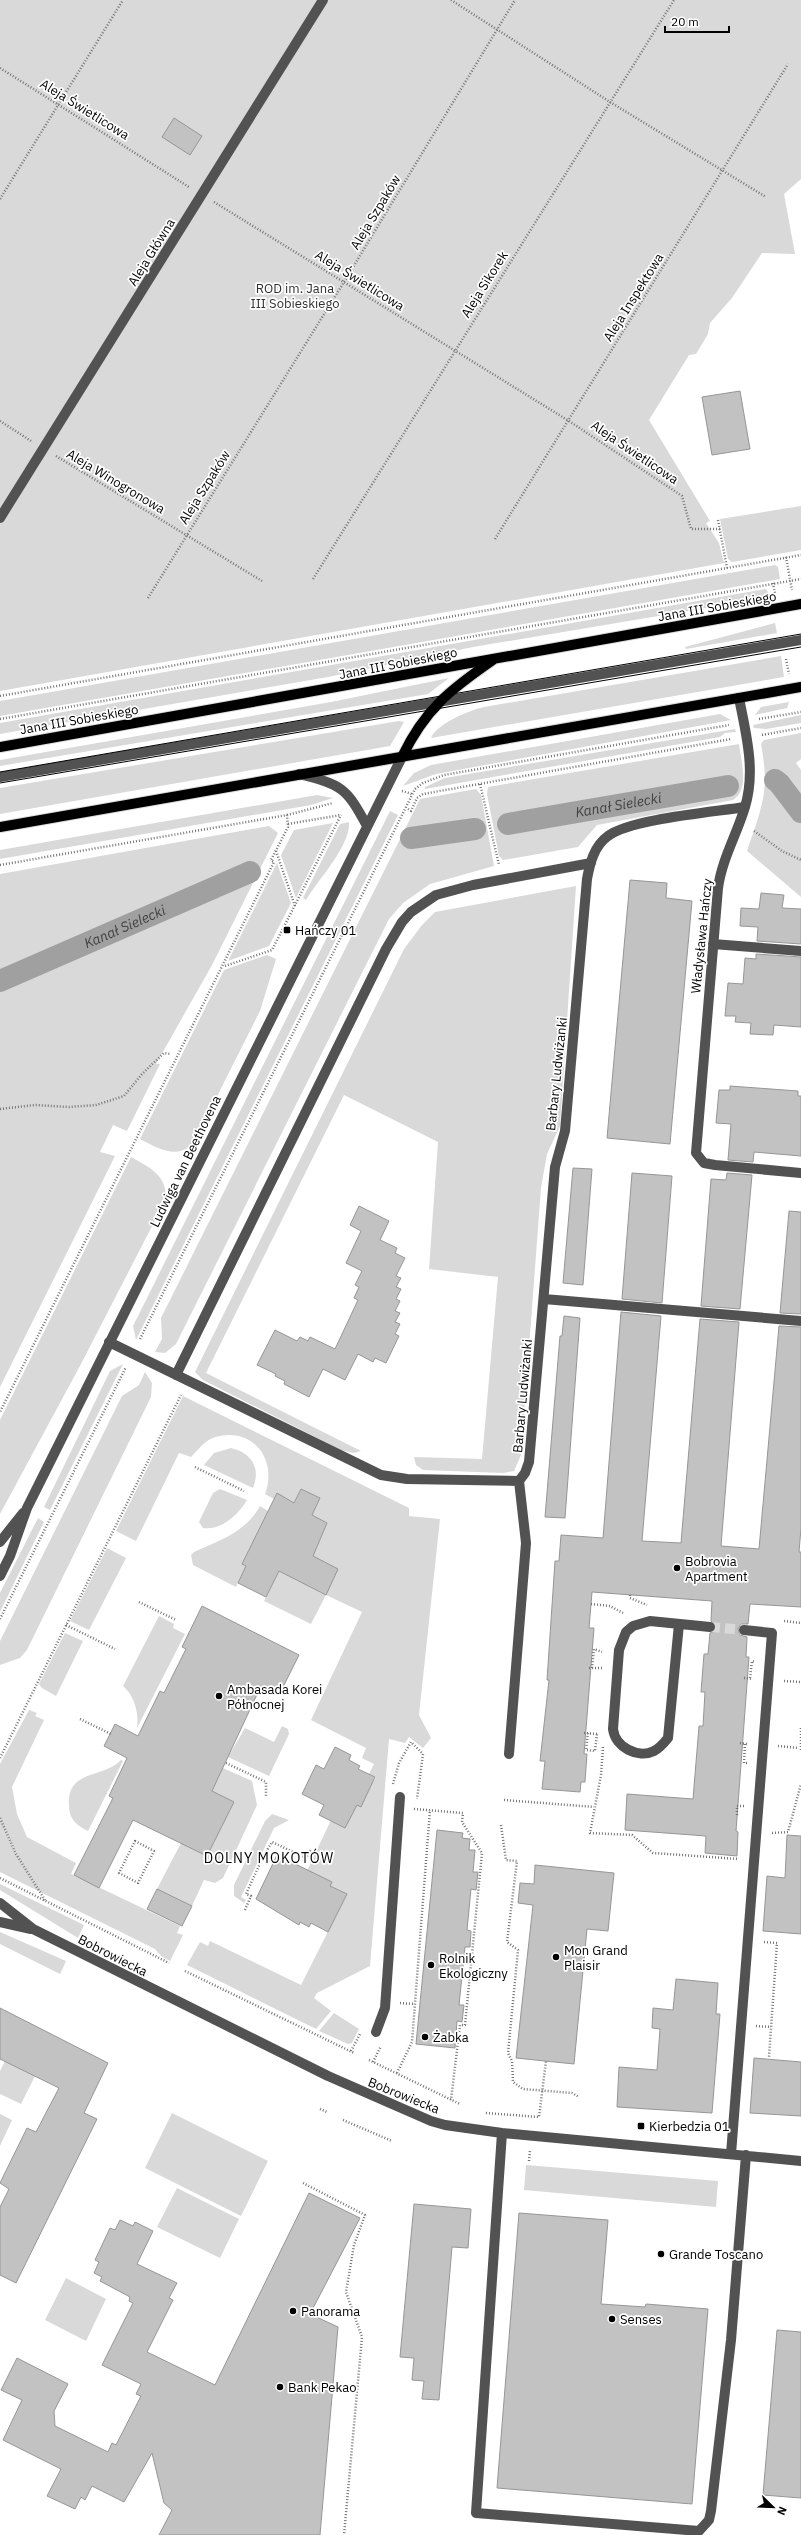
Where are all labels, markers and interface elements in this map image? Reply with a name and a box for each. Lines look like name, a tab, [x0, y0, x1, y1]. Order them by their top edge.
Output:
scale bar	[665, 8, 729, 34]
text: 20 m	[671, 14, 699, 29]
street label: Aleja Świetlicowa	[37, 75, 133, 144]
street label: Aleja Szpaków	[346, 172, 404, 253]
street label: Aleja Główna	[124, 215, 179, 289]
street label: Aleja Świetlicowa	[312, 246, 408, 315]
street label: Aleja Sikorek	[457, 248, 512, 321]
street label: Aleja Inspektowa	[599, 250, 667, 345]
park label: ROD im. Jana III Sobieskiego	[250, 280, 340, 312]
street label: Aleja Świetlicowa	[588, 417, 682, 488]
street label: Aleja Winogronowa	[63, 445, 168, 518]
street label: Aleja Szpaków	[175, 447, 234, 527]
street label: Jana III Sobieskiego	[657, 588, 778, 625]
street label: Jana III Sobieskiego	[338, 644, 459, 683]
street label: Jana III Sobieskiego	[19, 701, 140, 738]
water label: Kanał Sielecki	[574, 789, 663, 821]
street label: Władysława Hańczy	[687, 877, 716, 994]
water label: Kanał Sielecki	[81, 901, 168, 952]
place label: Hańczy 01	[295, 922, 356, 939]
marker: Hańczy 01	[282, 925, 292, 935]
street label: Barbary Ludwiżanki	[542, 1016, 571, 1132]
street label: Ludwiga van Beethovena	[146, 1092, 225, 1230]
street label: Barbary Ludwiżanki	[509, 1338, 536, 1454]
place label: Bobrovia Apartment	[685, 1553, 748, 1585]
marker: Bobrovia Apartment	[672, 1563, 682, 1573]
place label: Ambasada Korei Północnej	[227, 1681, 322, 1713]
marker: Ambasada Korei Północnej	[214, 1691, 224, 1701]
district label: DOLNY MOKOTÓW	[204, 1848, 334, 1867]
street label: Bobrowiecka	[75, 1931, 150, 1980]
place label: Mon Grand Plaisir	[564, 1942, 628, 1974]
place label: Rolnik Ekologiczny	[439, 1950, 508, 1982]
marker: Mon Grand Plaisir	[551, 1952, 561, 1962]
marker: Rolnik Ekologiczny	[426, 1960, 436, 1970]
place label: Żabka	[433, 2029, 469, 2046]
marker: Żabka	[420, 2032, 430, 2042]
street label: Bobrowiecka	[365, 2073, 442, 2118]
place label: Kierbedzia 01	[649, 2118, 730, 2135]
marker: Kierbedzia 01	[636, 2121, 646, 2131]
place label: Grande Toscano	[669, 2246, 763, 2263]
marker: Grande Toscano	[656, 2249, 666, 2259]
place label: Panorama	[301, 2303, 360, 2320]
marker: Panorama	[288, 2306, 298, 2316]
place label: Senses	[620, 2311, 662, 2328]
marker: Senses	[607, 2314, 617, 2324]
place label: Bank Pekao	[288, 2379, 357, 2396]
marker: Bank Pekao	[275, 2382, 285, 2392]
north arrow	[753, 2487, 793, 2527]
text: N	[774, 2505, 790, 2517]

